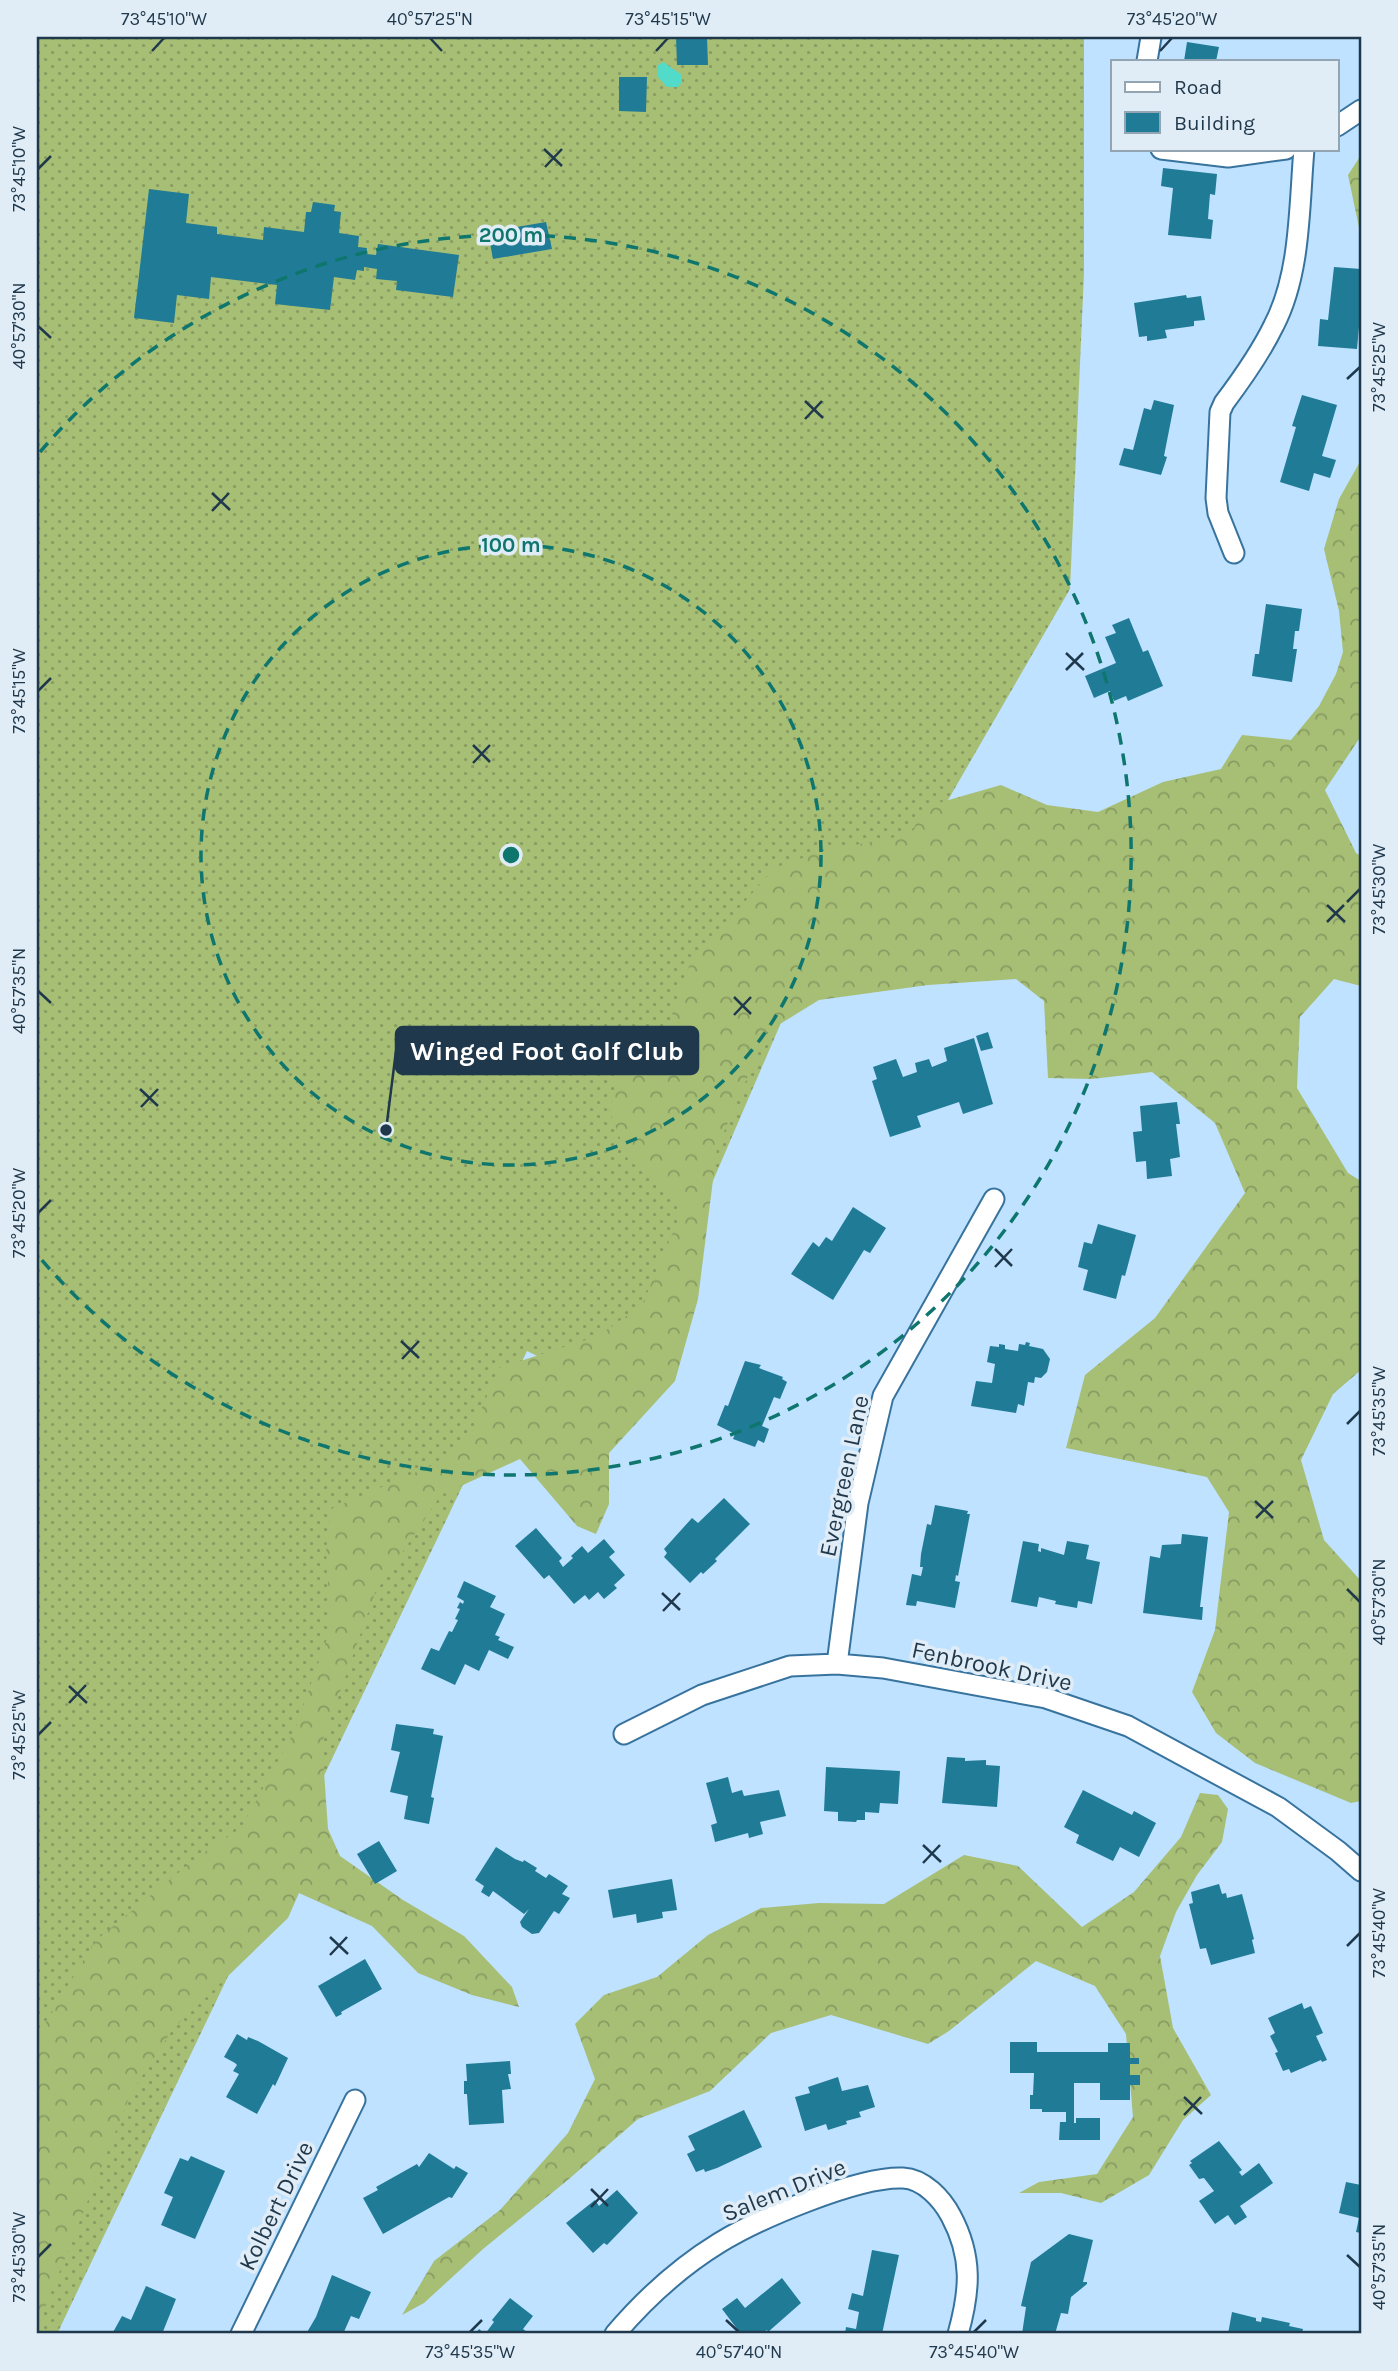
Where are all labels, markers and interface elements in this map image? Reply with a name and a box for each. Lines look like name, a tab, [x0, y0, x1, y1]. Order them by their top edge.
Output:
text: 73°45'10"W	[121, 8, 207, 30]
text: 40°57'25"N	[387, 8, 473, 30]
text: 73°45'15"W	[625, 8, 711, 30]
text: 73°45'20"W	[1127, 8, 1217, 30]
legend	[1111, 60, 1338, 150]
text: Road	[1174, 75, 1222, 99]
text: Building	[1174, 111, 1255, 135]
text: 73°45'10"W	[8, 126, 30, 212]
text: 200 m	[479, 223, 543, 247]
text: 40°57'30"N	[8, 282, 30, 370]
text: 73°45'25"W	[1368, 322, 1390, 412]
text: 100 m	[481, 533, 541, 557]
text: 73°45'15"W	[8, 648, 30, 734]
centre of rings	[499, 843, 523, 867]
text: 73°45'30"W	[1368, 844, 1390, 934]
text: 40°57'35"N	[8, 948, 30, 1034]
callout: Winged Foot Golf Club	[396, 1027, 698, 1074]
text: Winged Foot Golf Club	[410, 1036, 684, 1067]
text: 73°45'20"W	[8, 1168, 30, 1258]
text: 73°45'35"W	[1368, 1366, 1390, 1456]
street label: Evergreen Lane	[813, 1393, 875, 1559]
text: 40°57'30"N	[1368, 1558, 1390, 1646]
street label: Fenbrook Drive	[909, 1635, 1075, 1697]
text: 73°45'25"W	[8, 1690, 30, 1780]
text: 73°45'40"W	[1368, 1888, 1390, 1978]
street label: Kolbert Drive	[233, 2137, 319, 2275]
street label: Salem Drive	[718, 2152, 850, 2228]
text: 73°45'30"W	[8, 2212, 30, 2302]
text: 40°57'35"N	[1368, 2224, 1390, 2310]
text: 73°45'35"W	[425, 2341, 515, 2363]
text: 40°57'40"N	[696, 2341, 782, 2363]
text: 73°45'40"W	[929, 2341, 1019, 2363]

